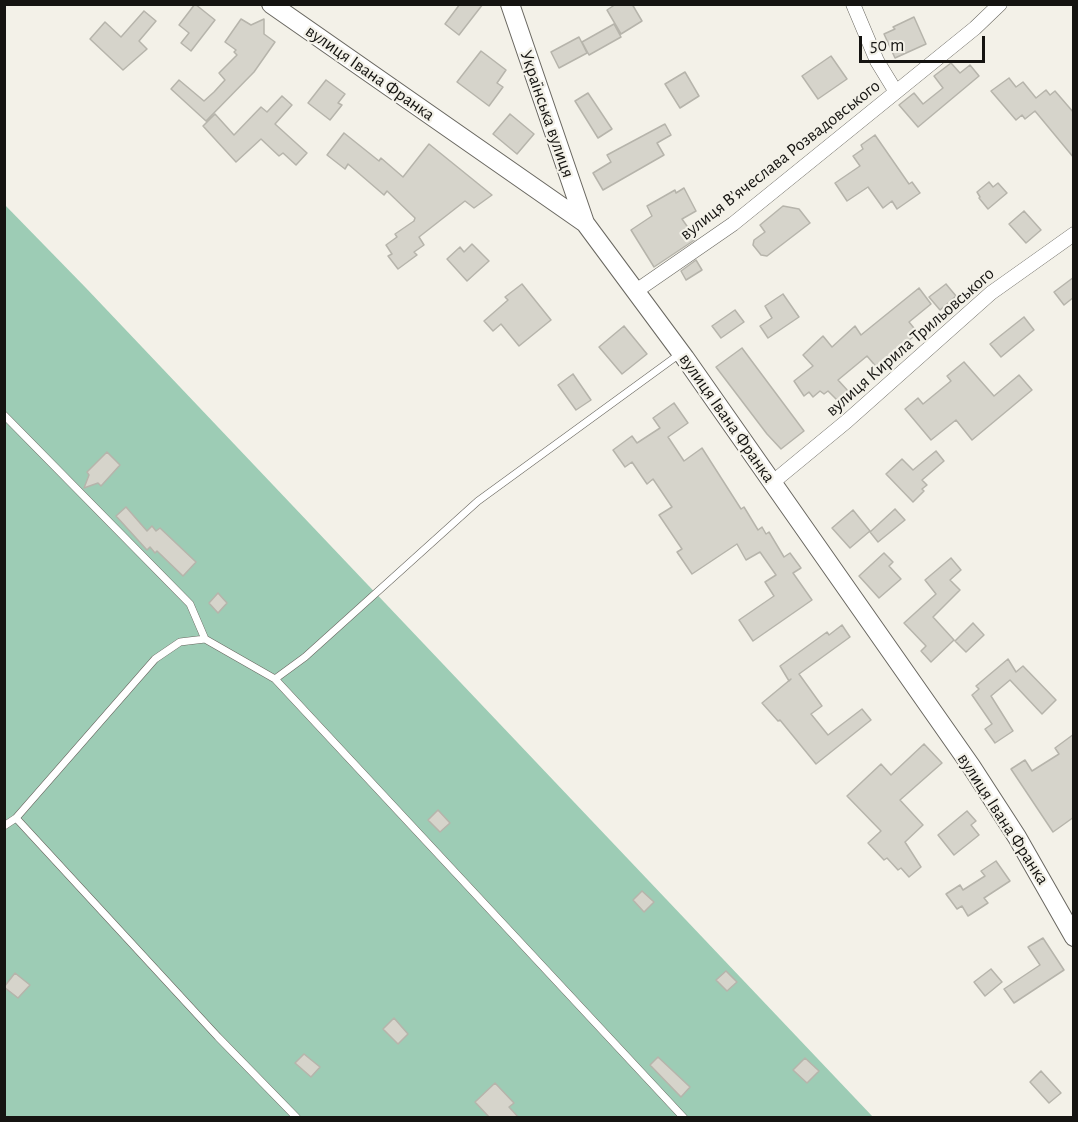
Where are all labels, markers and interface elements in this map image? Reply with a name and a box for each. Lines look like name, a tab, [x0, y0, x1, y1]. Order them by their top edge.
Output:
street label: вулиця Івана Франка	[301, 20, 439, 126]
scale bar	[862, 24, 988, 62]
text: 50 m	[870, 37, 904, 55]
street label: Українська вулиця	[515, 47, 579, 181]
street label: вулиця Вʼячеслава Розвадовського	[676, 75, 884, 245]
street label: вулиця Кирила Трильовського	[821, 263, 999, 421]
street label: вулиця Івана Франка	[674, 349, 780, 487]
street label: вулиця Івана Франка	[952, 749, 1054, 889]

